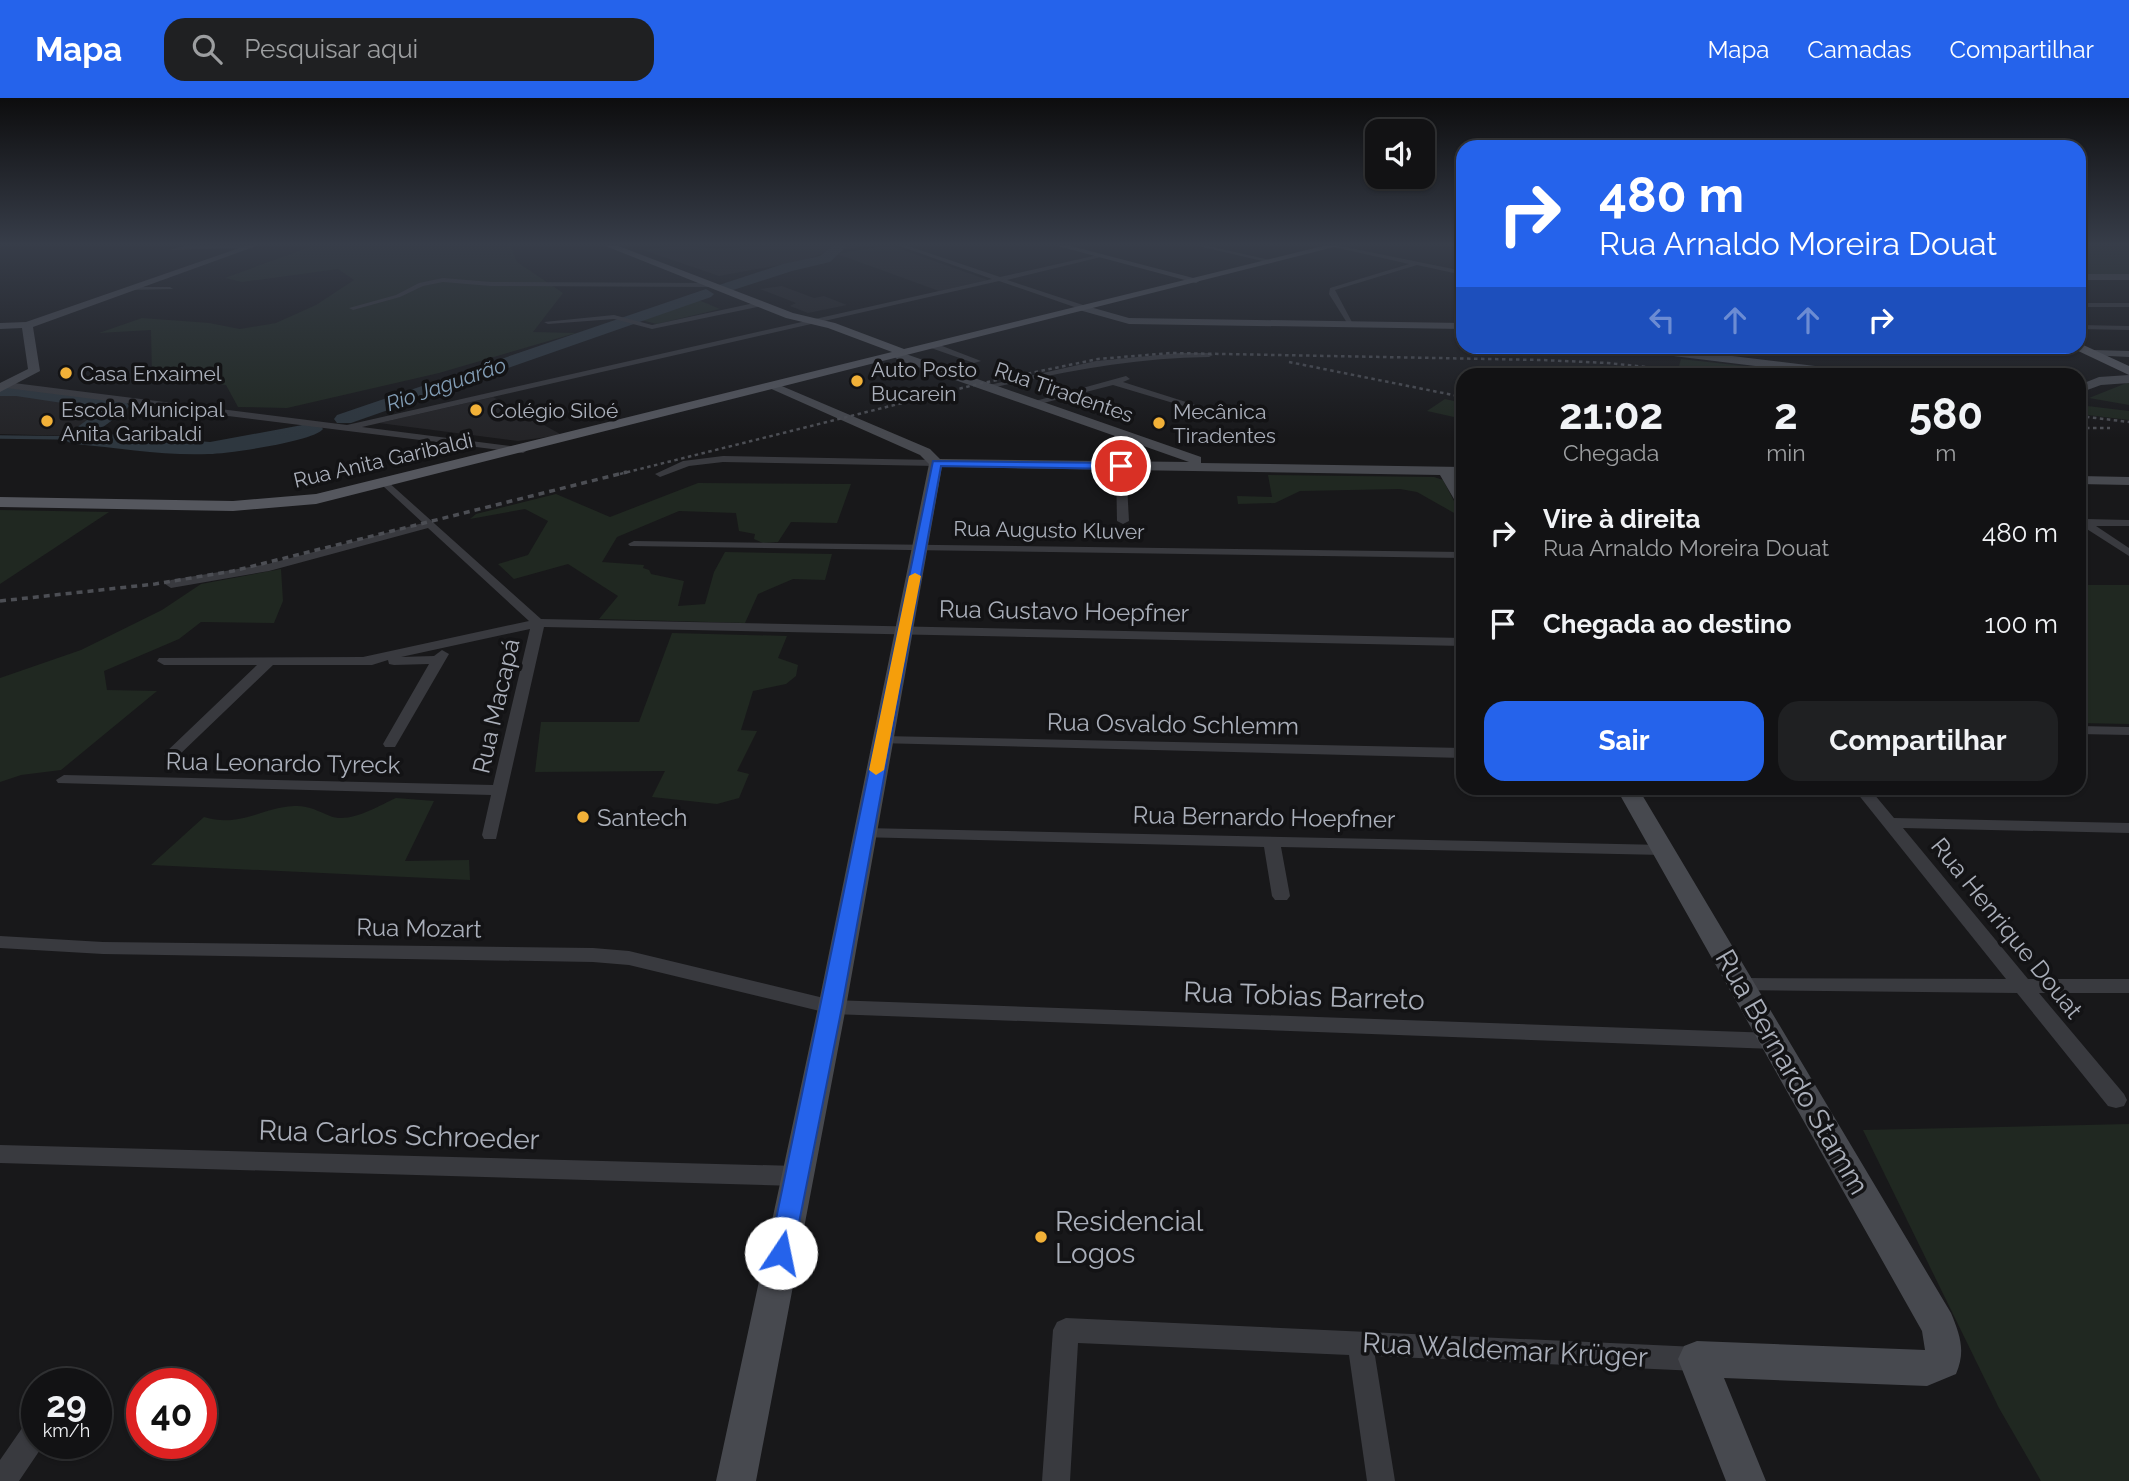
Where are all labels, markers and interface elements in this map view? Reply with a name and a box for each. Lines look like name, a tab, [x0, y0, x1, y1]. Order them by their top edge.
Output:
search box	[164, 18, 654, 81]
text: Mapa	[35, 30, 122, 69]
icon: search	[188, 30, 226, 68]
text: Pesquisar aqui	[244, 34, 418, 64]
text: Mapa	[1707, 35, 1769, 64]
text: Camadas	[1807, 35, 1912, 64]
text: Compartilhar	[1950, 35, 2094, 64]
map controls	[1365, 119, 1435, 189]
button: sound	[1365, 119, 1435, 189]
text: 480 m	[1599, 166, 1744, 223]
icon: right	[1484, 168, 1575, 259]
text: Rua Arnaldo Moreira Douat	[1599, 225, 1997, 262]
icon: left	[1643, 301, 1681, 339]
icon: ahead	[1716, 301, 1754, 339]
icon: ahead	[1789, 301, 1827, 339]
icon: right	[1862, 301, 1900, 339]
water label: Rio Jaguarão	[383, 352, 509, 416]
place label: Auto Posto Bucarein	[871, 357, 977, 406]
street label: Rua Tiradentes	[991, 357, 1137, 427]
place label: Casa Enxaimel	[80, 361, 222, 386]
marker: Casa Enxaimel	[58, 365, 74, 381]
marker: Auto Posto Bucarein	[849, 373, 865, 389]
text: 21:02	[1559, 390, 1663, 439]
text: 2	[1774, 390, 1798, 439]
text: 580	[1909, 390, 1983, 439]
place label: Escola Municipal Anita Garibaldi	[61, 397, 225, 446]
place label: Colégio Siloé	[490, 398, 618, 423]
place label: Mecânica Tiradentes	[1173, 399, 1276, 448]
marker: Colégio Siloé	[468, 402, 484, 418]
marker: Escola Municipal Anita Garibaldi	[39, 413, 55, 429]
marker: Mecânica Tiradentes	[1151, 415, 1167, 431]
street label: Rua Anita Garibaldi	[291, 427, 475, 493]
pin	[1091, 436, 1151, 496]
text: Chegada	[1563, 439, 1659, 466]
text: min	[1766, 439, 1806, 466]
text: m	[1935, 439, 1956, 466]
icon: arrive	[1102, 447, 1140, 485]
text: Vire à direita	[1543, 504, 1700, 534]
icon: right	[1484, 514, 1522, 552]
street label: Rua Augusto Kluver	[953, 516, 1145, 544]
text: 480 m	[1982, 518, 2058, 548]
text: Rua Arnaldo Moreira Douat	[1543, 534, 1829, 561]
street label: Rua Gustavo Hoepfner	[939, 594, 1190, 628]
icon: arrive	[1484, 605, 1522, 643]
text: Chegada ao destino	[1543, 609, 1792, 639]
text: 100 m	[1985, 609, 2058, 639]
street label: Rua Macapá	[466, 636, 526, 776]
button: Sair	[1484, 701, 1764, 781]
button: Compartilhar	[1778, 701, 2058, 781]
street label: Rua Osvaldo Schlemm	[1047, 707, 1299, 741]
street label: Rua Leonardo Tyreck	[165, 746, 401, 780]
street label: Rua Bernardo Hoepfner	[1132, 800, 1396, 834]
place label: Santech	[597, 803, 688, 832]
marker: Santech	[575, 809, 591, 825]
street label: Rua Henrique Douat	[1925, 832, 2089, 1024]
street label: Rua Mozart	[356, 912, 482, 944]
street label: Rua Bernardo Stamm	[1708, 944, 1876, 1200]
street label: Rua Tobias Barreto	[1183, 975, 1425, 1017]
street label: Rua Carlos Schroeder	[258, 1114, 540, 1156]
place label: Residencial Logos	[1055, 1205, 1204, 1270]
position arrow	[744, 1216, 818, 1290]
marker: Residencial Logos	[1033, 1229, 1049, 1245]
street label: Rua Waldemar Krüger	[1361, 1326, 1649, 1374]
speed limit sign: 40	[126, 1368, 217, 1459]
text: 29	[46, 1384, 87, 1425]
text: km/h	[43, 1420, 90, 1441]

